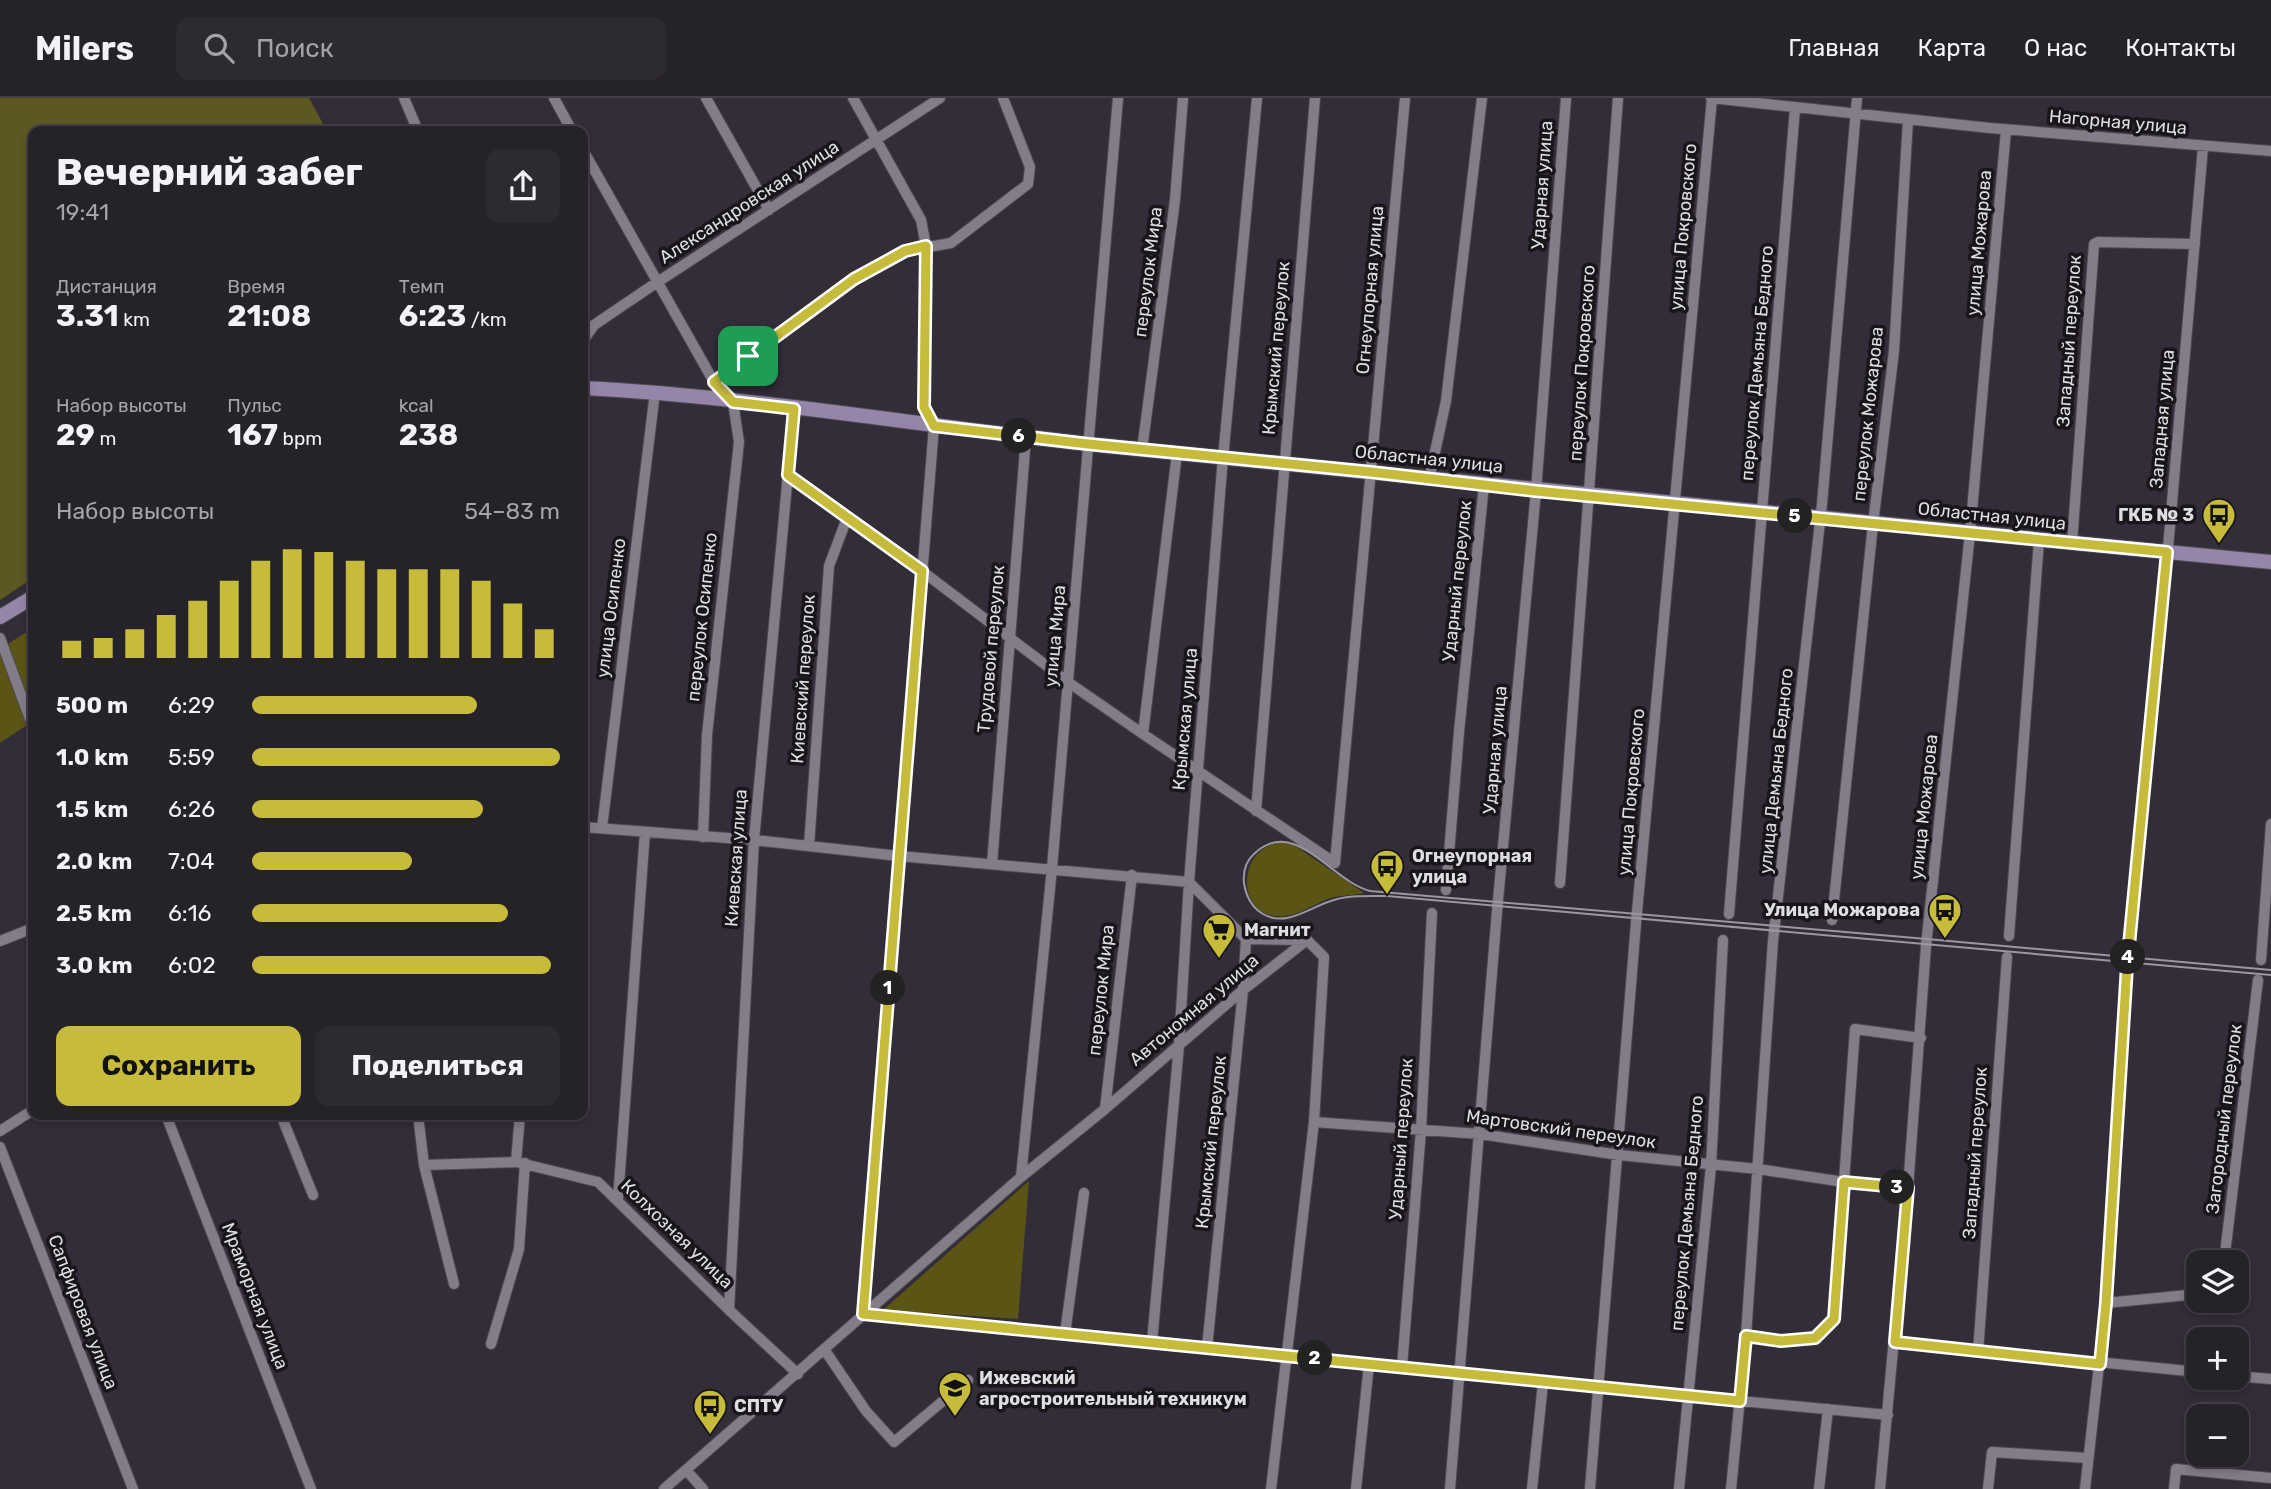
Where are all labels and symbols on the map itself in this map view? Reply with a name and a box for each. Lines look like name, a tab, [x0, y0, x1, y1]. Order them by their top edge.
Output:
street label: Нагорная улица	[2048, 105, 2188, 139]
street label: Ударная улица	[1527, 120, 1557, 250]
street label: Александровская улица	[655, 136, 843, 268]
street label: улица Покровского	[1665, 143, 1701, 311]
street label: улица Можарова	[1962, 169, 1996, 317]
street label: Огнеупорная улица	[1352, 205, 1388, 375]
street label: переулок Мира	[1129, 206, 1167, 338]
street label: переулок Демьяна Бедного	[1736, 244, 1778, 482]
street label: Западный переулок	[2052, 254, 2086, 428]
street label: Крымский переулок	[1257, 260, 1295, 436]
street label: переулок Покровского	[1564, 264, 1600, 462]
pin	[718, 326, 778, 386]
street label: переулок Можарова	[1848, 326, 1888, 502]
street label: Западная улица	[2145, 349, 2179, 489]
pin: 6	[1002, 418, 1036, 454]
street label: Областная улица	[1354, 440, 1504, 478]
bus stop icon: ГКБ № 3	[2200, 496, 2238, 545]
street label: Областная улица	[1917, 497, 2067, 535]
pin: 5	[1778, 498, 1812, 534]
street label: Ударный переулок	[1438, 499, 1476, 663]
place label: ГКБ № 3	[2118, 504, 2194, 526]
street label: переулок Осипенко	[682, 531, 722, 703]
street label: улица Осипенко	[592, 537, 630, 679]
street label: Трудовой переулок	[973, 564, 1009, 734]
street label: улица Мира	[1040, 584, 1070, 688]
street label: Киевский переулок	[786, 593, 820, 764]
street label: Крымская улица	[1168, 647, 1202, 791]
street label: улица Демьяна Бедного	[1754, 667, 1798, 875]
street label: Ударная улица	[1478, 685, 1512, 815]
street label: улица Покровского	[1613, 708, 1649, 876]
street label: улица Можарова	[1905, 733, 1943, 881]
street label: Киевская улица	[720, 788, 752, 928]
place label: Огнеупорная улица	[1412, 845, 1532, 888]
bus stop icon: Огнеупорная улица	[1368, 847, 1406, 896]
bus stop icon: Улица Можарова	[1926, 891, 1964, 940]
place label: Улица Можарова	[1764, 899, 1920, 921]
supermarket icon: Магнит	[1200, 911, 1238, 960]
place label: Магнит	[1244, 919, 1311, 941]
street label: переулок Мира	[1083, 924, 1119, 1056]
pin: 4	[2110, 940, 2146, 974]
street label: Автономная улица	[1125, 949, 1263, 1071]
pin: 1	[870, 970, 906, 1006]
street label: Загородный переулок	[2201, 1023, 2247, 1215]
street label: Крымский переулок	[1191, 1054, 1231, 1230]
street label: Ударный переулок	[1384, 1057, 1418, 1221]
street label: Западный переулок	[1958, 1066, 1992, 1240]
street label: переулок Демьяна Бедного	[1666, 1094, 1708, 1332]
street label: Мартовский переулок	[1465, 1105, 1658, 1153]
pin: 3	[1880, 1170, 1914, 1204]
street label: Колхозная улица	[616, 1175, 738, 1293]
street label: Мраморная улица	[217, 1220, 293, 1372]
street label: Сапфировая улица	[43, 1232, 123, 1392]
pin: 2	[1298, 1340, 1332, 1376]
place label: Ижевский агростроительный техникум	[979, 1367, 1247, 1410]
school or university icon: Ижевский агростроительный техникум	[936, 1369, 974, 1418]
bus stop icon: СПТУ	[691, 1387, 729, 1436]
place label: СПТУ	[734, 1395, 783, 1417]

